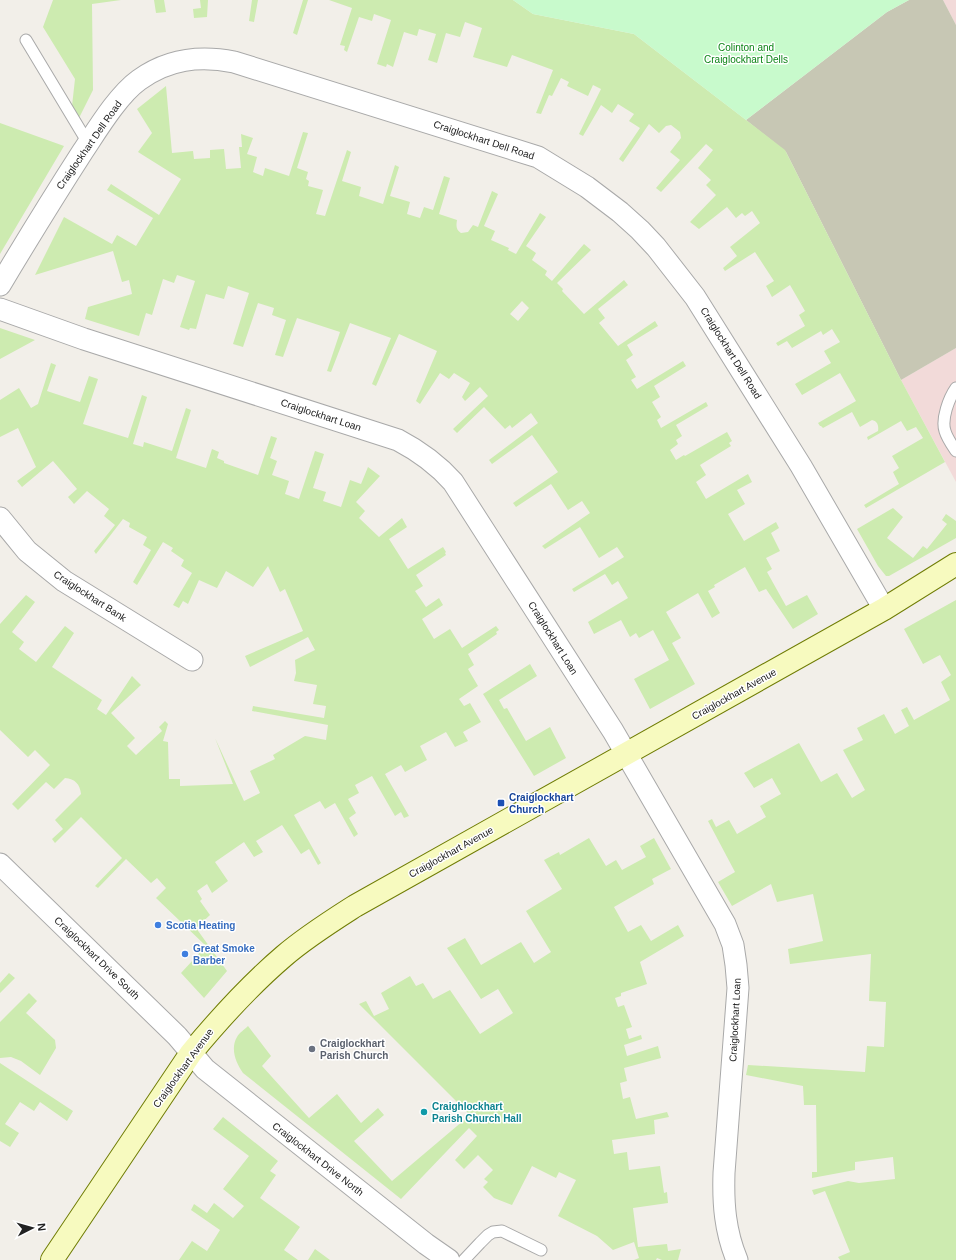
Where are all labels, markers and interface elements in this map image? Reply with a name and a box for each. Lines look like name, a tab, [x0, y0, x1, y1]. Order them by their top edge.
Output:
park label: Colinton and Craiglockhart Dells	[704, 42, 788, 65]
street label: Craiglockhart Dell Road	[54, 99, 124, 191]
street label: Craiglockhart Dell Road	[432, 118, 536, 162]
street label: Craiglockhart Dell Road	[698, 305, 764, 401]
street label: Craiglockhart Loan	[279, 397, 363, 433]
street label: Craiglockhart Bank	[52, 568, 129, 624]
street label: Craiglockhart Loan	[526, 599, 580, 677]
street label: Craiglockhart Avenue	[690, 666, 779, 722]
place label: Craiglockhart Church	[509, 792, 574, 815]
marker: Craiglockhart Church	[496, 798, 506, 808]
street label: Craiglockhart Avenue	[407, 824, 496, 880]
street label: Craiglockhart Drive South	[52, 914, 142, 1002]
marker: Scotia Heating	[153, 920, 163, 930]
place label: Scotia Heating	[166, 920, 235, 931]
place label: Great Smoke Barber	[193, 943, 255, 966]
marker: Great Smoke Barber	[180, 949, 190, 959]
street label: Craiglockhart Loan	[727, 978, 743, 1062]
street label: Craiglockhart Avenue	[151, 1026, 216, 1110]
place label: Craiglockhart Parish Church	[320, 1038, 388, 1061]
marker: Craiglockhart Parish Church	[307, 1044, 317, 1054]
place label: Craighlockhart Parish Church Hall	[432, 1101, 522, 1124]
marker: Craighlockhart Parish Church Hall	[419, 1107, 429, 1117]
street label: Craiglockhart Drive North	[270, 1120, 366, 1198]
north arrow	[12, 1208, 52, 1248]
text: N	[36, 1222, 48, 1232]

